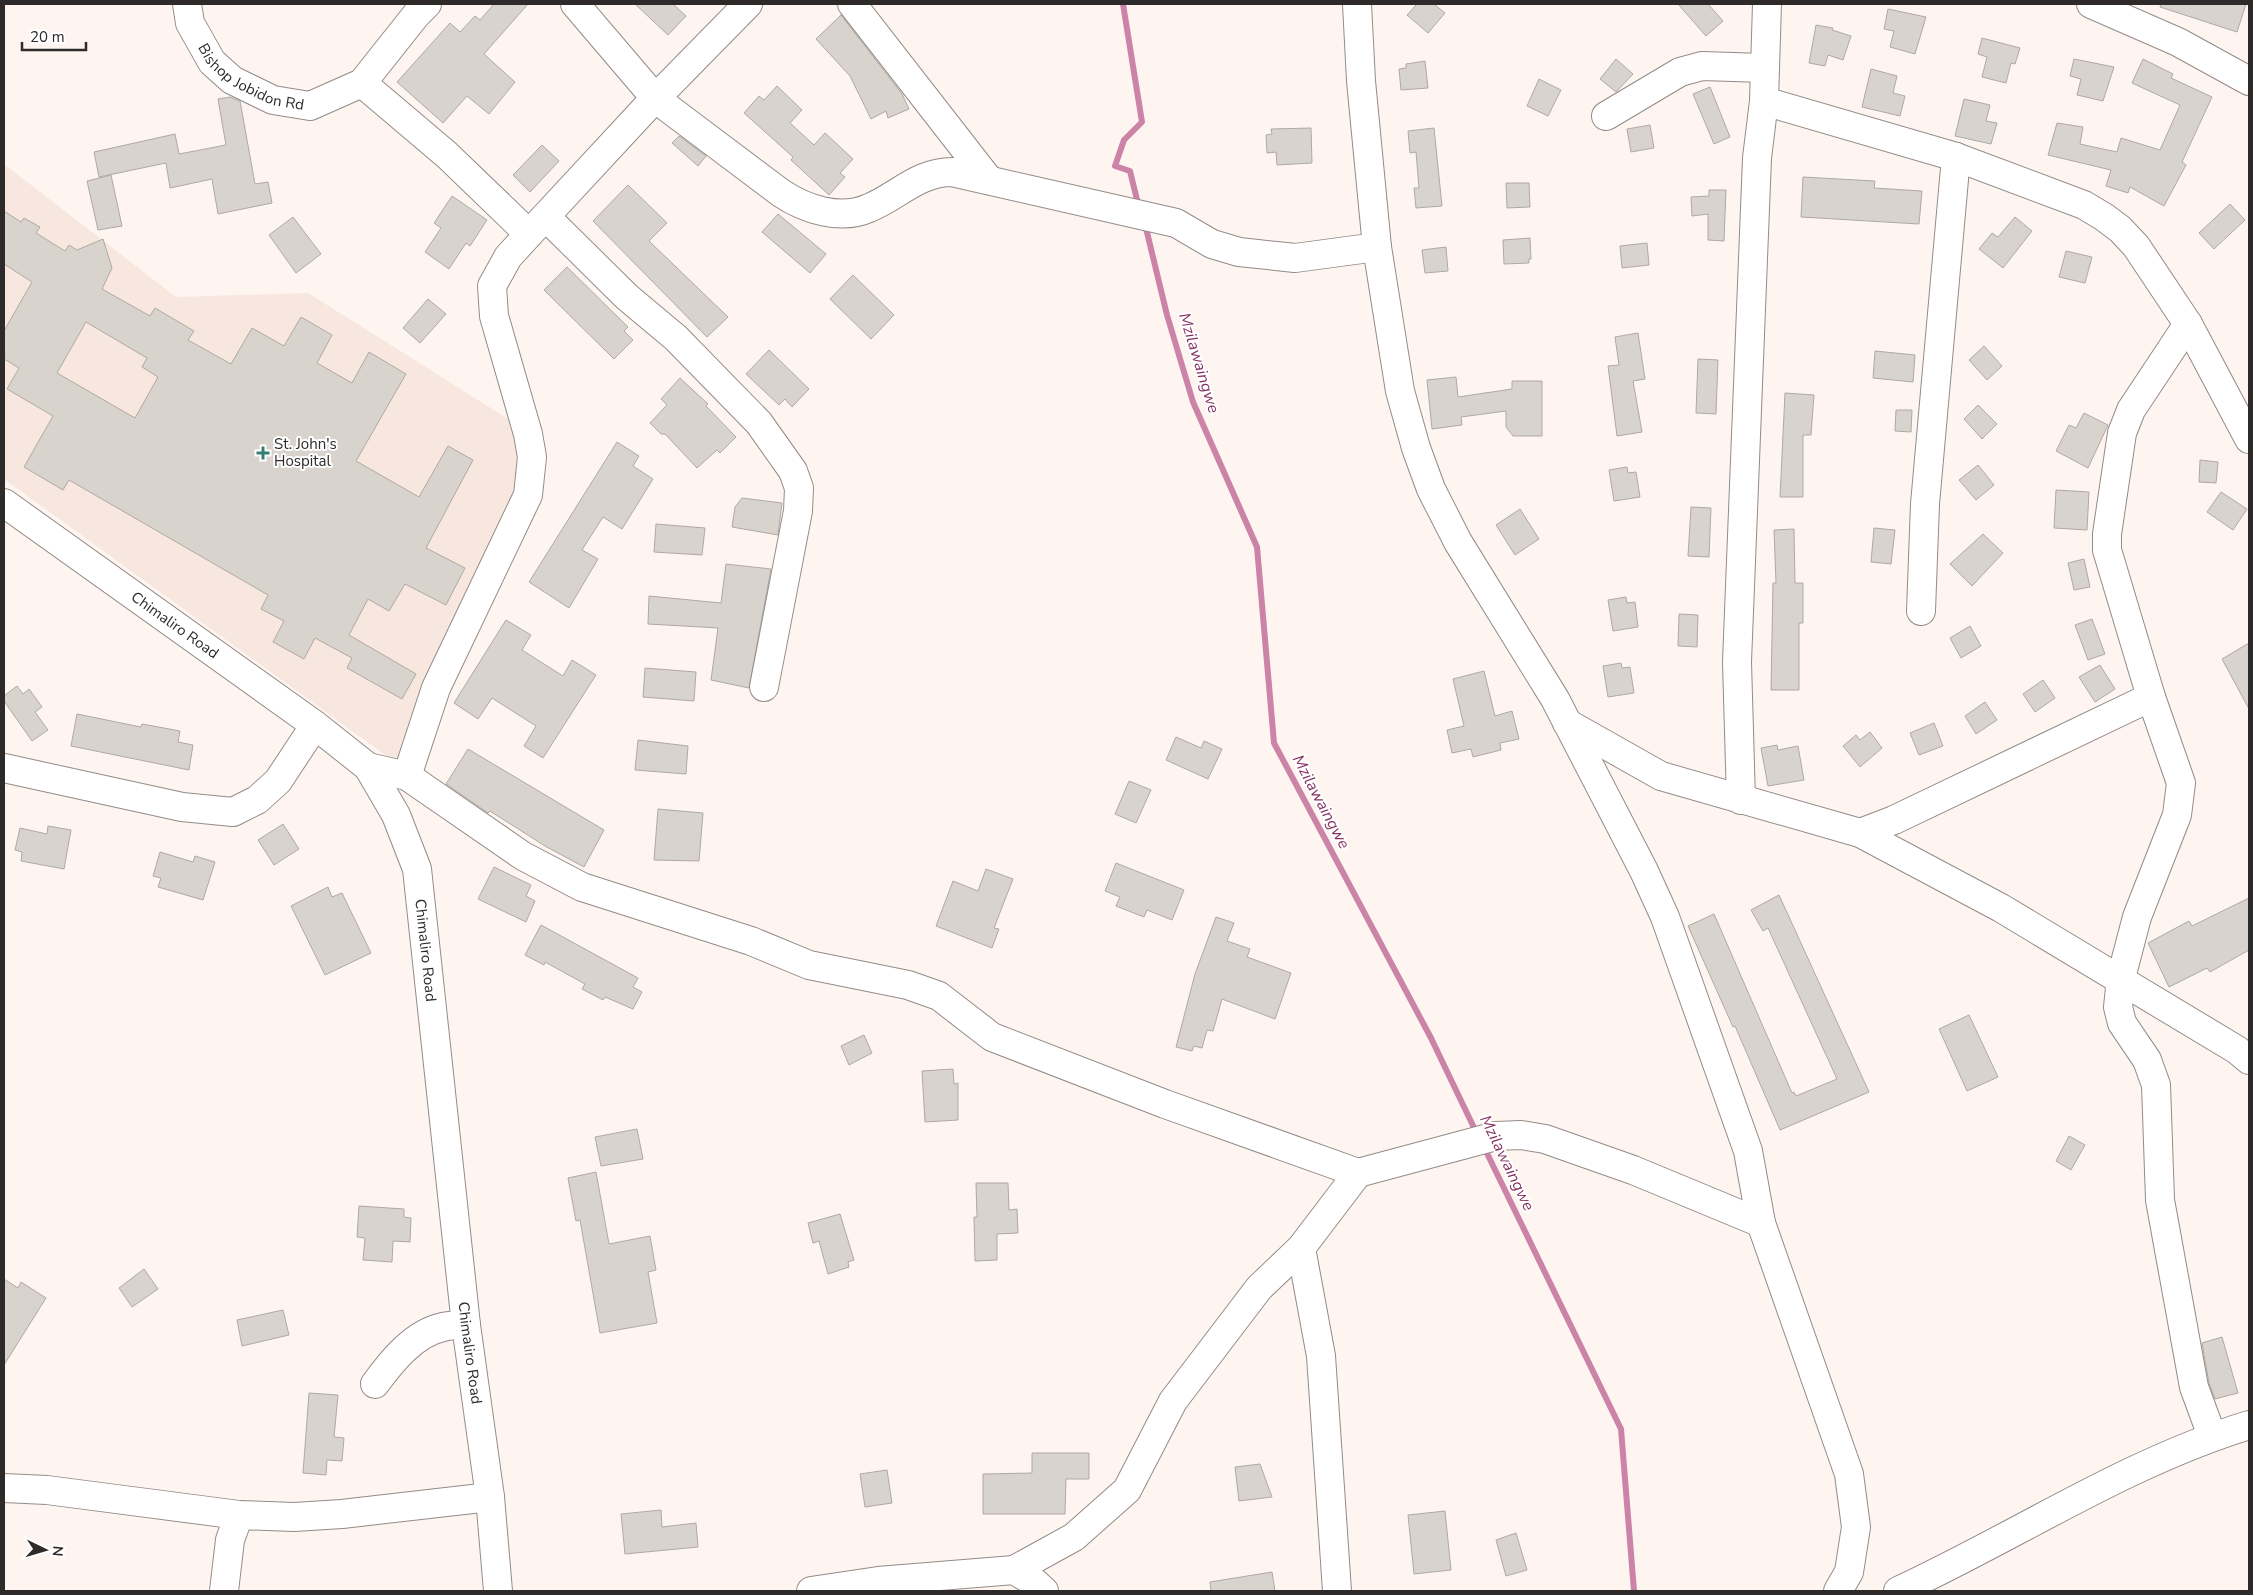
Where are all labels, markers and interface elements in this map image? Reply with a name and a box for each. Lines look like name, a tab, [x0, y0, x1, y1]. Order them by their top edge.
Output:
scale bar	[22, 20, 86, 52]
text: 20 m	[30, 27, 65, 47]
street label: Bishop Jobidon Rd	[193, 40, 306, 115]
water label: Mzilawaingwe	[1173, 310, 1225, 416]
place label: St. John's Hospital	[274, 434, 337, 471]
marker: St. John's Hospital	[256, 446, 270, 460]
street label: Chimaliro Road	[127, 587, 223, 663]
water label: Mzilawaingwe	[1287, 751, 1355, 853]
street label: Chimaliro Road	[410, 898, 441, 1003]
water label: Mzilawaingwe	[1474, 1112, 1540, 1215]
street label: Chimaliro Road	[454, 1301, 487, 1405]
north arrow	[20, 1525, 70, 1575]
text: N	[48, 1545, 67, 1557]

